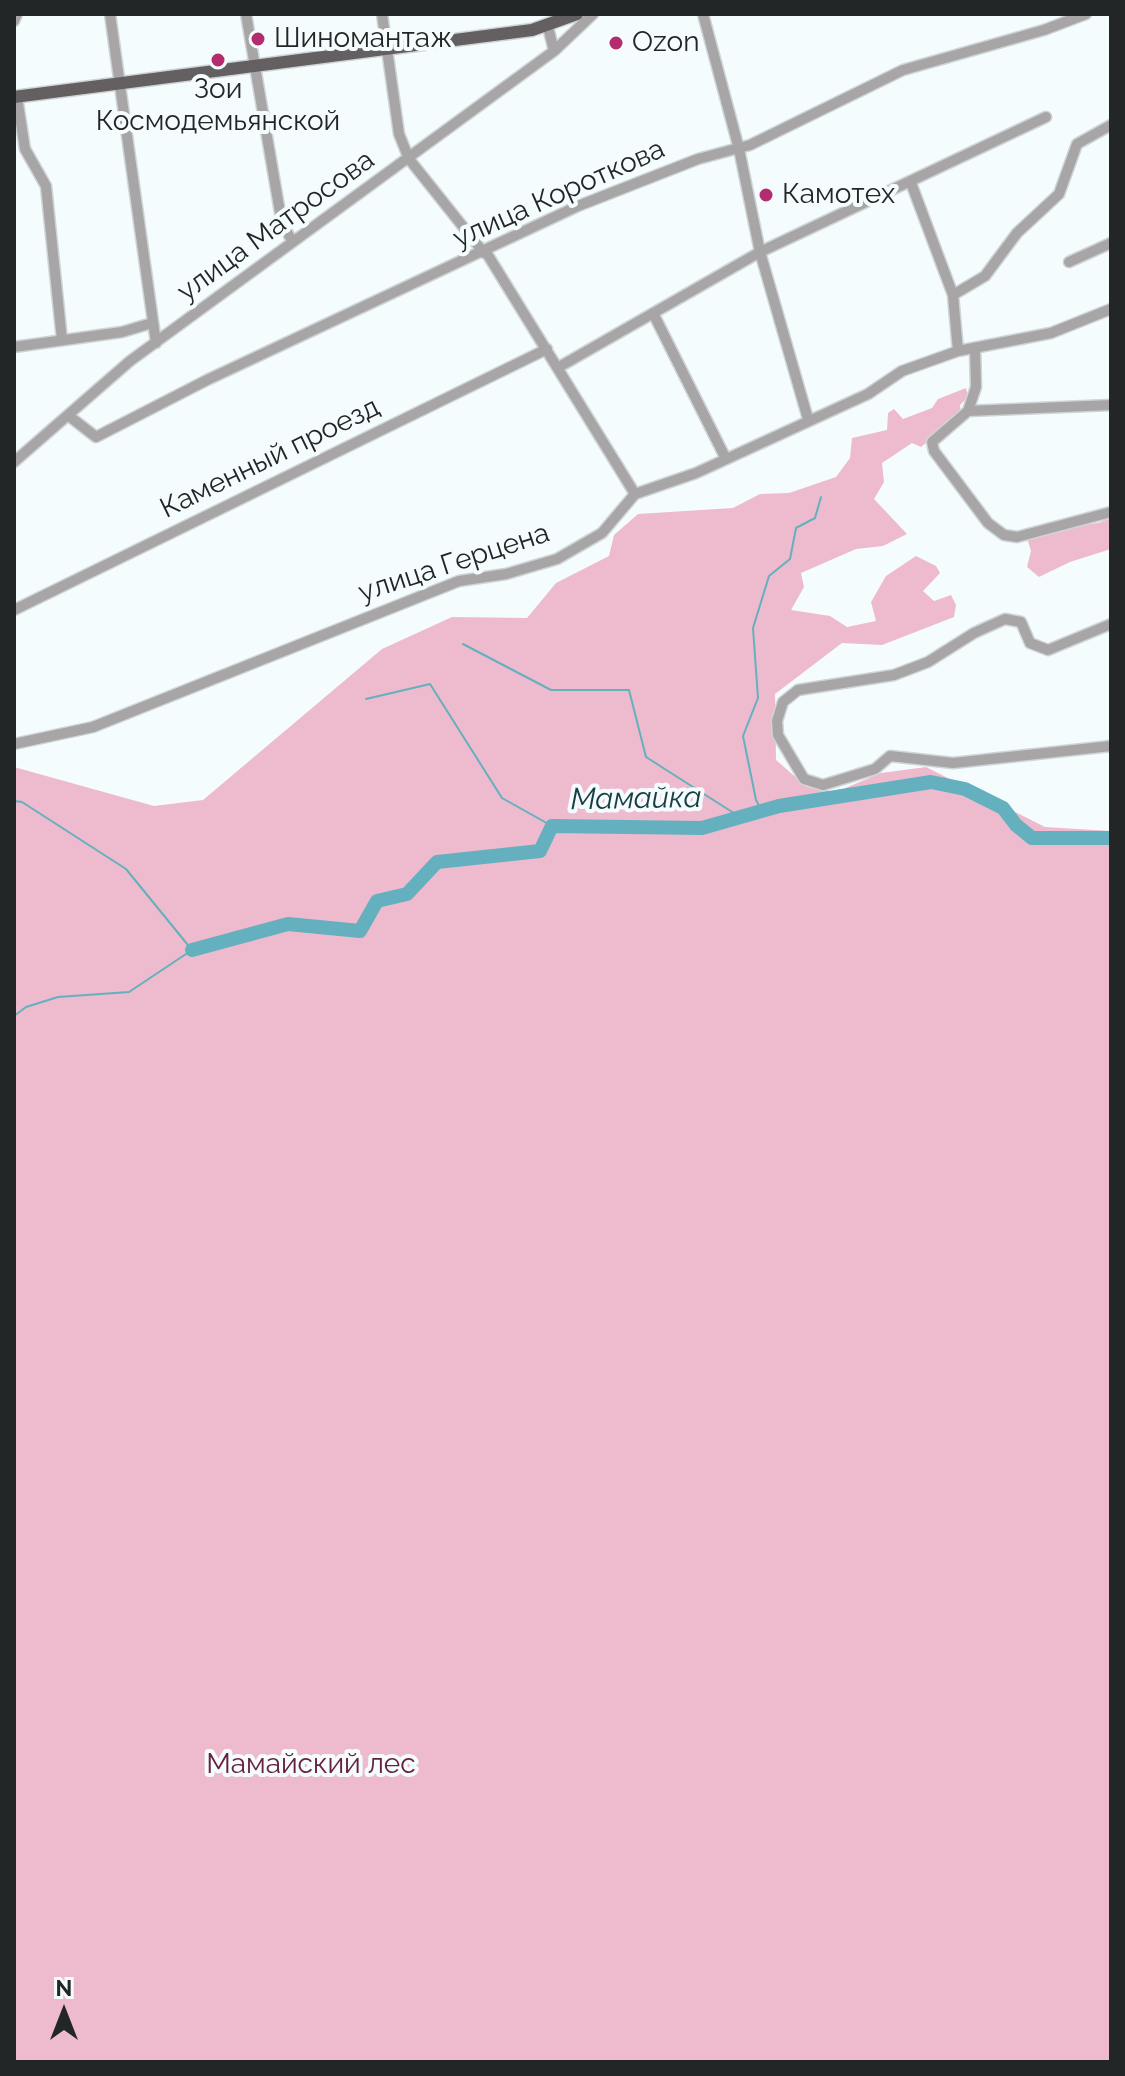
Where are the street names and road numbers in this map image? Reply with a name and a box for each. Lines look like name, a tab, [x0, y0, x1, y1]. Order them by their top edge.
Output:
street label: улица Короткова	[448, 132, 670, 256]
street label: улица Матросова	[171, 143, 381, 309]
street label: Каменный проезд	[155, 390, 385, 526]
street label: улица Герцена	[354, 516, 554, 610]

